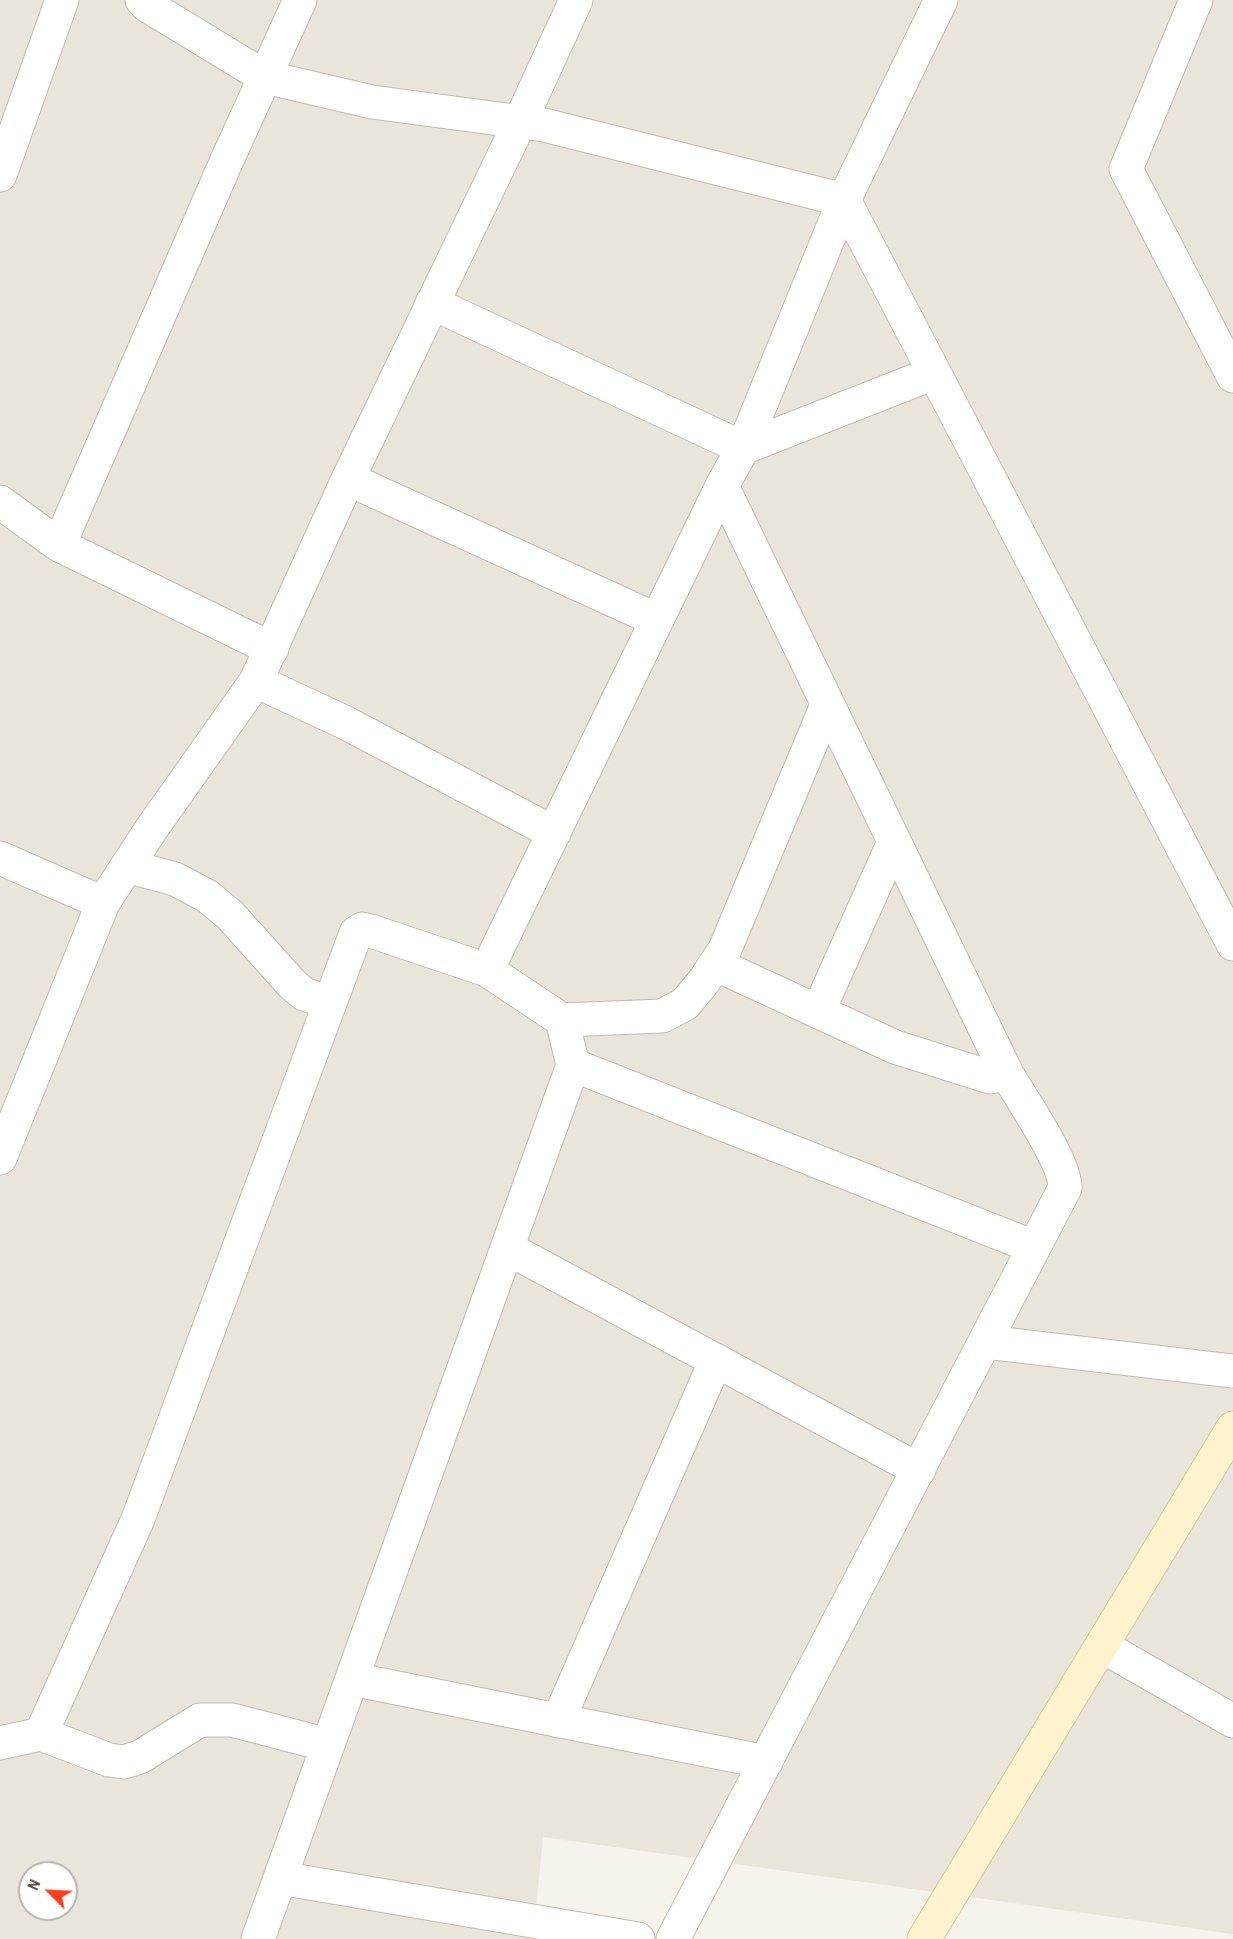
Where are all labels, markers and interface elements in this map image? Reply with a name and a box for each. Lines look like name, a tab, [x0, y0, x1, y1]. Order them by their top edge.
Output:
north arrow	[18, 1861, 78, 1921]
text: N	[21, 1876, 45, 1893]

